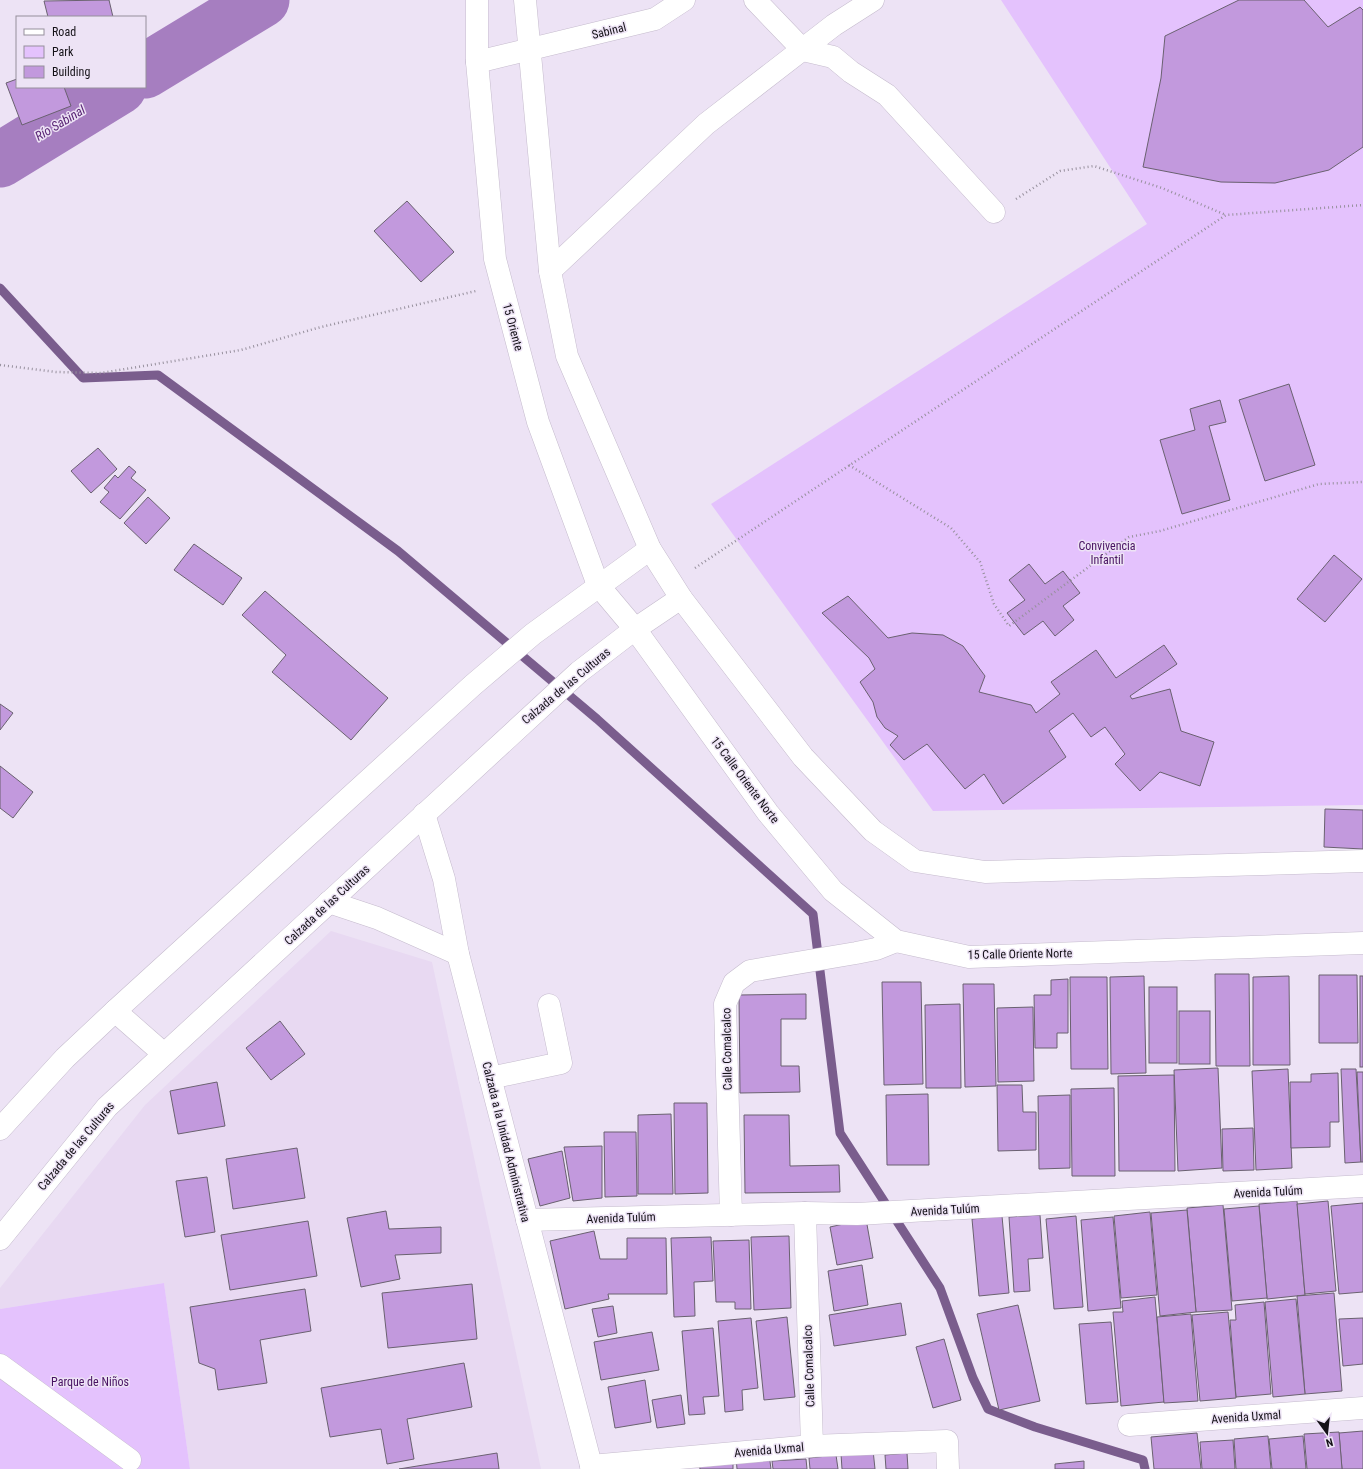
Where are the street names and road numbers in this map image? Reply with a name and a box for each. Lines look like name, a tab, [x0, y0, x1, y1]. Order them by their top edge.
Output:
street label: Sabinal	[590, 20, 628, 42]
street label: 15 Oriente	[500, 302, 526, 353]
street label: Calzada de las Culturas	[519, 645, 613, 727]
street label: 15 Calle Oriente Norte	[708, 734, 782, 826]
street label: Calzada de las Culturas	[282, 862, 372, 948]
street label: 15 Calle Oriente Norte	[968, 946, 1073, 962]
street label: Calle Comalcalco	[719, 1008, 735, 1090]
street label: Calzada a la Unidad Administrativa	[479, 1060, 533, 1224]
street label: Calzada de las Culturas	[35, 1099, 117, 1193]
street label: Avenida Tulúm	[1233, 1183, 1303, 1201]
street label: Avenida Tulúm	[910, 1201, 980, 1219]
street label: Avenida Tulúm	[586, 1210, 656, 1226]
street label: Calle Comalcalco	[801, 1325, 817, 1407]
street label: Avenida Uxmal	[1211, 1408, 1281, 1426]
street label: Avenida Uxmal	[734, 1440, 804, 1460]

